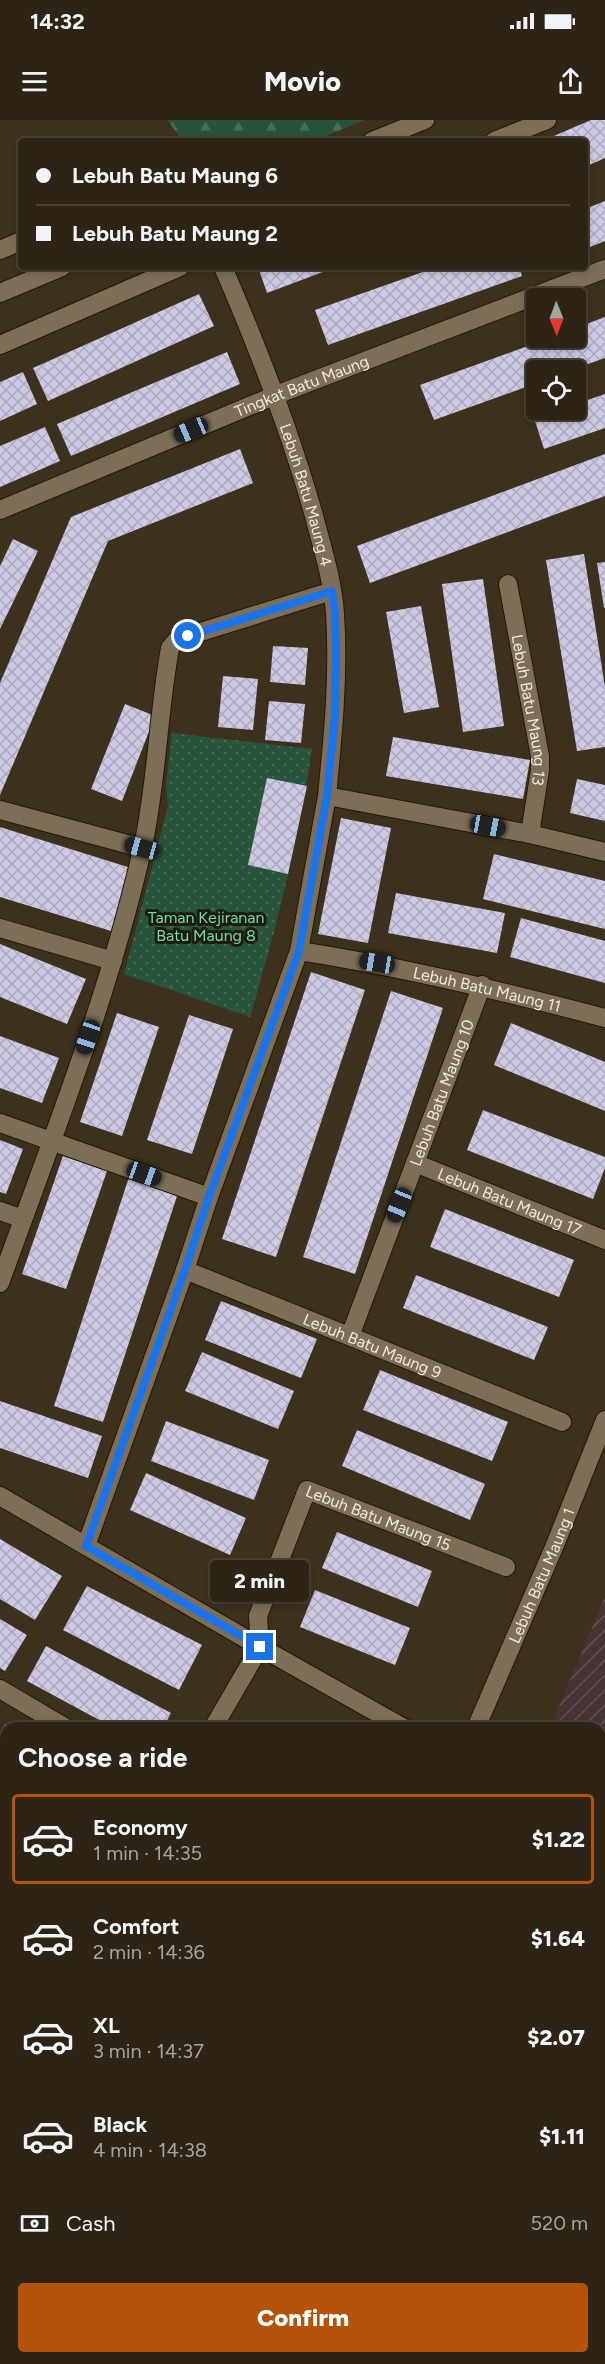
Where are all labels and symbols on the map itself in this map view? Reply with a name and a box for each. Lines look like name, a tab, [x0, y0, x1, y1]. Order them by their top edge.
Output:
north arrow	[526, 288, 586, 348]
street label: Tingkat Batu Maung	[231, 351, 371, 421]
car	[171, 415, 211, 445]
street label: Lebuh Batu Maung 4	[276, 421, 336, 568]
route start	[174, 622, 201, 649]
street label: Lebuh Batu Maung 13	[508, 633, 550, 787]
car	[469, 814, 507, 838]
car	[122, 835, 162, 861]
park label: Taman Kejiranan Batu Maung 8	[148, 908, 264, 945]
car	[358, 951, 396, 975]
street label: Lebuh Batu Maung 11	[411, 963, 563, 1016]
car	[74, 1017, 102, 1057]
street label: Lebuh Batu Maung 10	[405, 1017, 478, 1169]
car	[124, 1159, 164, 1189]
street label: Lebuh Batu Maung 17	[435, 1164, 585, 1239]
car	[384, 1185, 414, 1225]
street label: Lebuh Batu Maung 9	[301, 1309, 444, 1382]
street label: Lebuh Batu Maung 15	[303, 1481, 454, 1554]
street label: Lebuh Batu Maung 1	[504, 1505, 578, 1646]
callout: 2 min	[210, 1560, 310, 1602]
route end	[246, 1633, 273, 1660]

